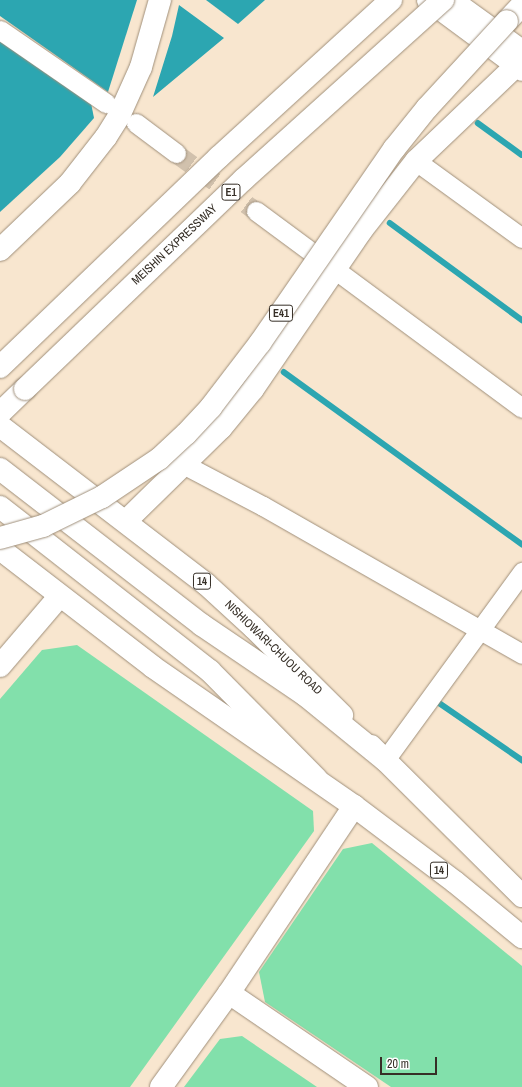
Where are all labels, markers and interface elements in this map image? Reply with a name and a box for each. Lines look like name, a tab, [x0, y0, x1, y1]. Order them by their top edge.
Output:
road number: E1	[221, 183, 241, 201]
street label: MEISHIN EXPRESSWAY	[129, 202, 221, 288]
road number: E41	[268, 304, 294, 322]
road number: 14	[192, 572, 212, 590]
street label: NISHIOWARI-CHUOU ROAD	[221, 598, 325, 698]
road number: 14	[429, 861, 449, 879]
scale bar	[382, 1049, 439, 1075]
text: 20 m	[387, 1056, 409, 1072]

